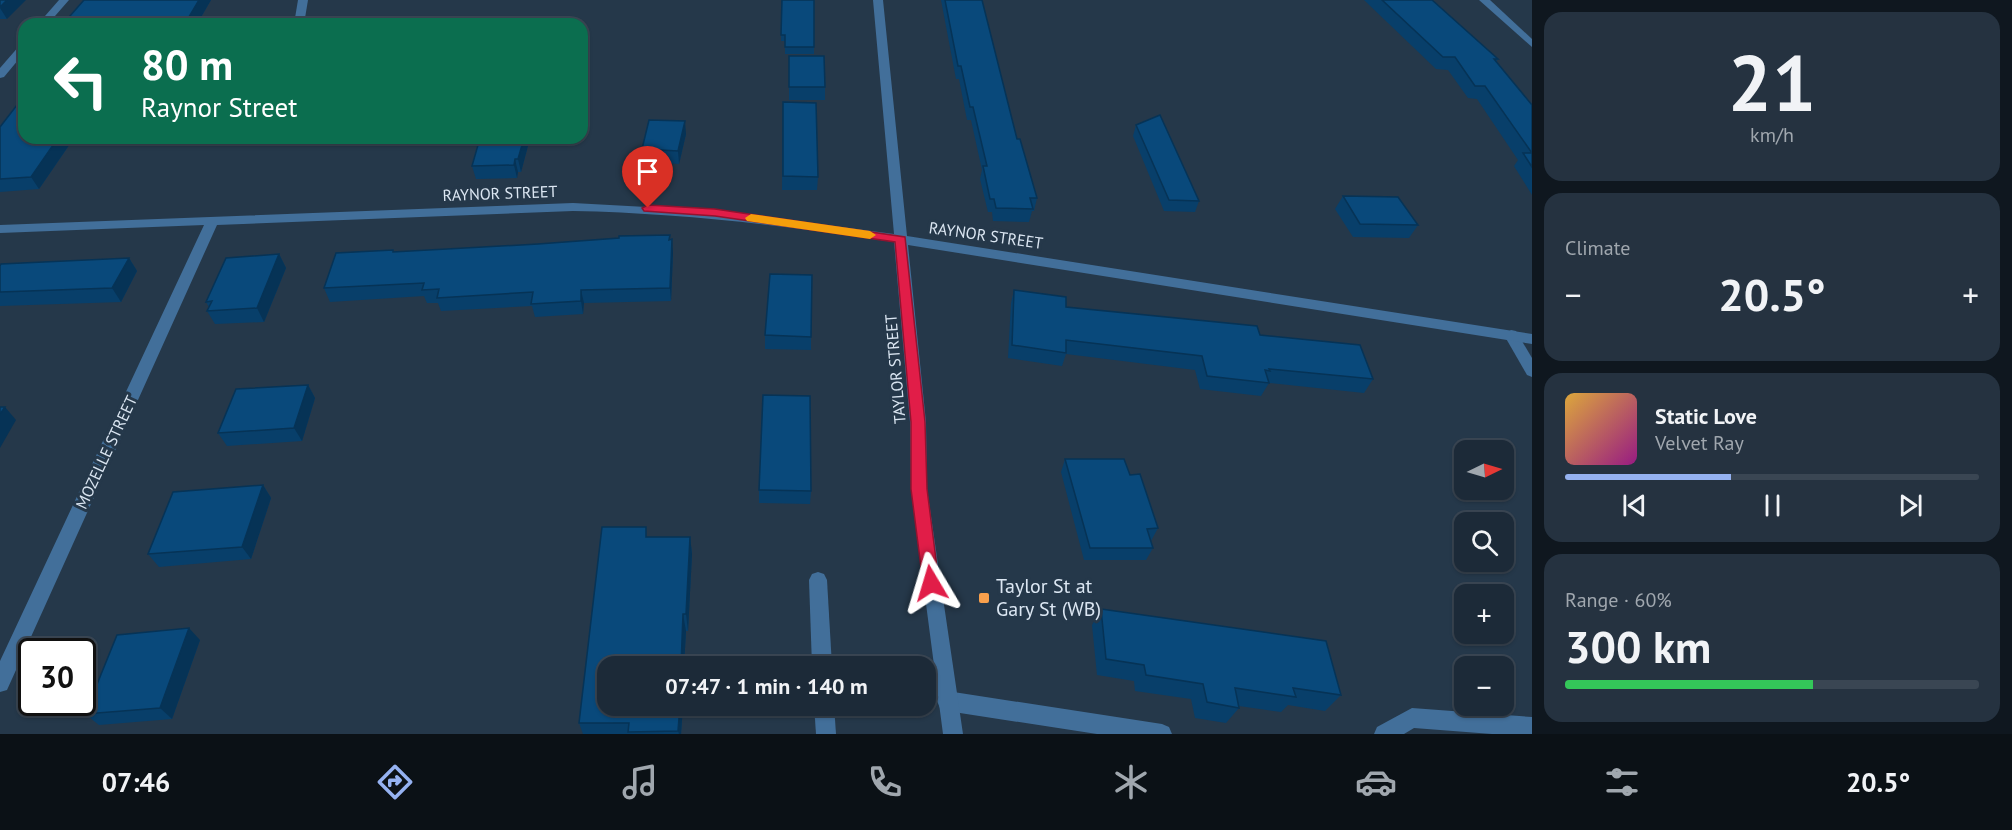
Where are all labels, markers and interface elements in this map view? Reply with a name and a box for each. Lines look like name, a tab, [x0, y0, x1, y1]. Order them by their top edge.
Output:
text: 21	[1728, 32, 1816, 133]
text: 80 m	[141, 37, 233, 92]
icon: left	[42, 42, 120, 120]
text: Raynor Street	[141, 90, 297, 124]
text: km/h	[1750, 122, 1794, 148]
pin	[622, 146, 673, 208]
icon: arrive	[631, 155, 664, 188]
street label: RAYNOR STREET	[442, 181, 558, 205]
street label: RAYNOR STREET	[928, 217, 1044, 253]
text: Climate	[1565, 235, 1631, 261]
text: 20.5°	[1718, 265, 1826, 323]
text: −	[1565, 273, 1582, 316]
text: +	[1962, 273, 1979, 316]
street label: TAYLOR STREET	[880, 313, 910, 425]
street label: MOZELLE STREET	[71, 392, 141, 512]
text: Static Love	[1655, 402, 1757, 430]
text: Velvet Ray	[1655, 430, 1744, 456]
north arrow	[1454, 440, 1514, 500]
map controls	[1454, 440, 1514, 716]
icon: previous	[1618, 489, 1651, 522]
icon: pause	[1756, 489, 1789, 522]
icon: next	[1894, 489, 1927, 522]
button: search	[1454, 512, 1514, 572]
position arrow	[899, 551, 963, 615]
place label: Taylor St at Gary St (WB)	[996, 573, 1101, 622]
button: +	[1454, 584, 1514, 644]
text: Range · 60%	[1565, 587, 1672, 613]
marker: Taylor St at Gary St (WB)	[977, 591, 991, 605]
text: 300 km	[1565, 617, 1711, 675]
speed limit sign: 30	[18, 638, 96, 716]
button: −	[1454, 656, 1514, 716]
text: 07:47 · 1 min · 140 m	[665, 672, 868, 700]
icon: directions	[374, 761, 416, 803]
icon: music	[619, 761, 661, 803]
icon: phone	[864, 761, 906, 803]
icon: climate	[1110, 761, 1152, 803]
icon: car	[1355, 761, 1397, 803]
icon: filters	[1601, 761, 1643, 803]
text: 07:46	[102, 765, 170, 799]
text: 20.5°	[1846, 765, 1910, 799]

